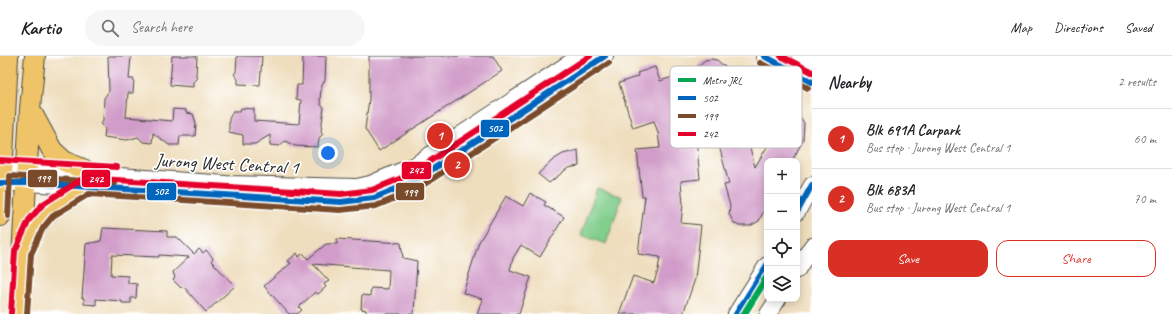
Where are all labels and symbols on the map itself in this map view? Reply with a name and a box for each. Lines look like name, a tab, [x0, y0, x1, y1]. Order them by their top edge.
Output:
legend	[670, 66, 802, 148]
text: Metro JRL	[703, 73, 742, 87]
text: 502	[703, 91, 719, 105]
text: 199	[703, 109, 719, 123]
line badge: 502	[480, 119, 510, 138]
pin: 1	[427, 121, 453, 151]
text: 502	[488, 121, 503, 135]
text: 242	[703, 127, 719, 141]
your location	[318, 143, 338, 163]
street label: Jurong West Central 1	[153, 148, 301, 180]
pin: 2	[444, 150, 470, 180]
line badge: 242	[401, 161, 432, 180]
text: 242	[409, 163, 424, 177]
line badge: 199	[27, 169, 58, 188]
line badge: 242	[81, 169, 111, 188]
text: 199	[36, 171, 51, 185]
text: 242	[89, 172, 104, 186]
line badge: 502	[146, 182, 177, 201]
line badge: 199	[395, 182, 425, 201]
text: 502	[154, 184, 169, 198]
text: 199	[403, 185, 418, 199]

